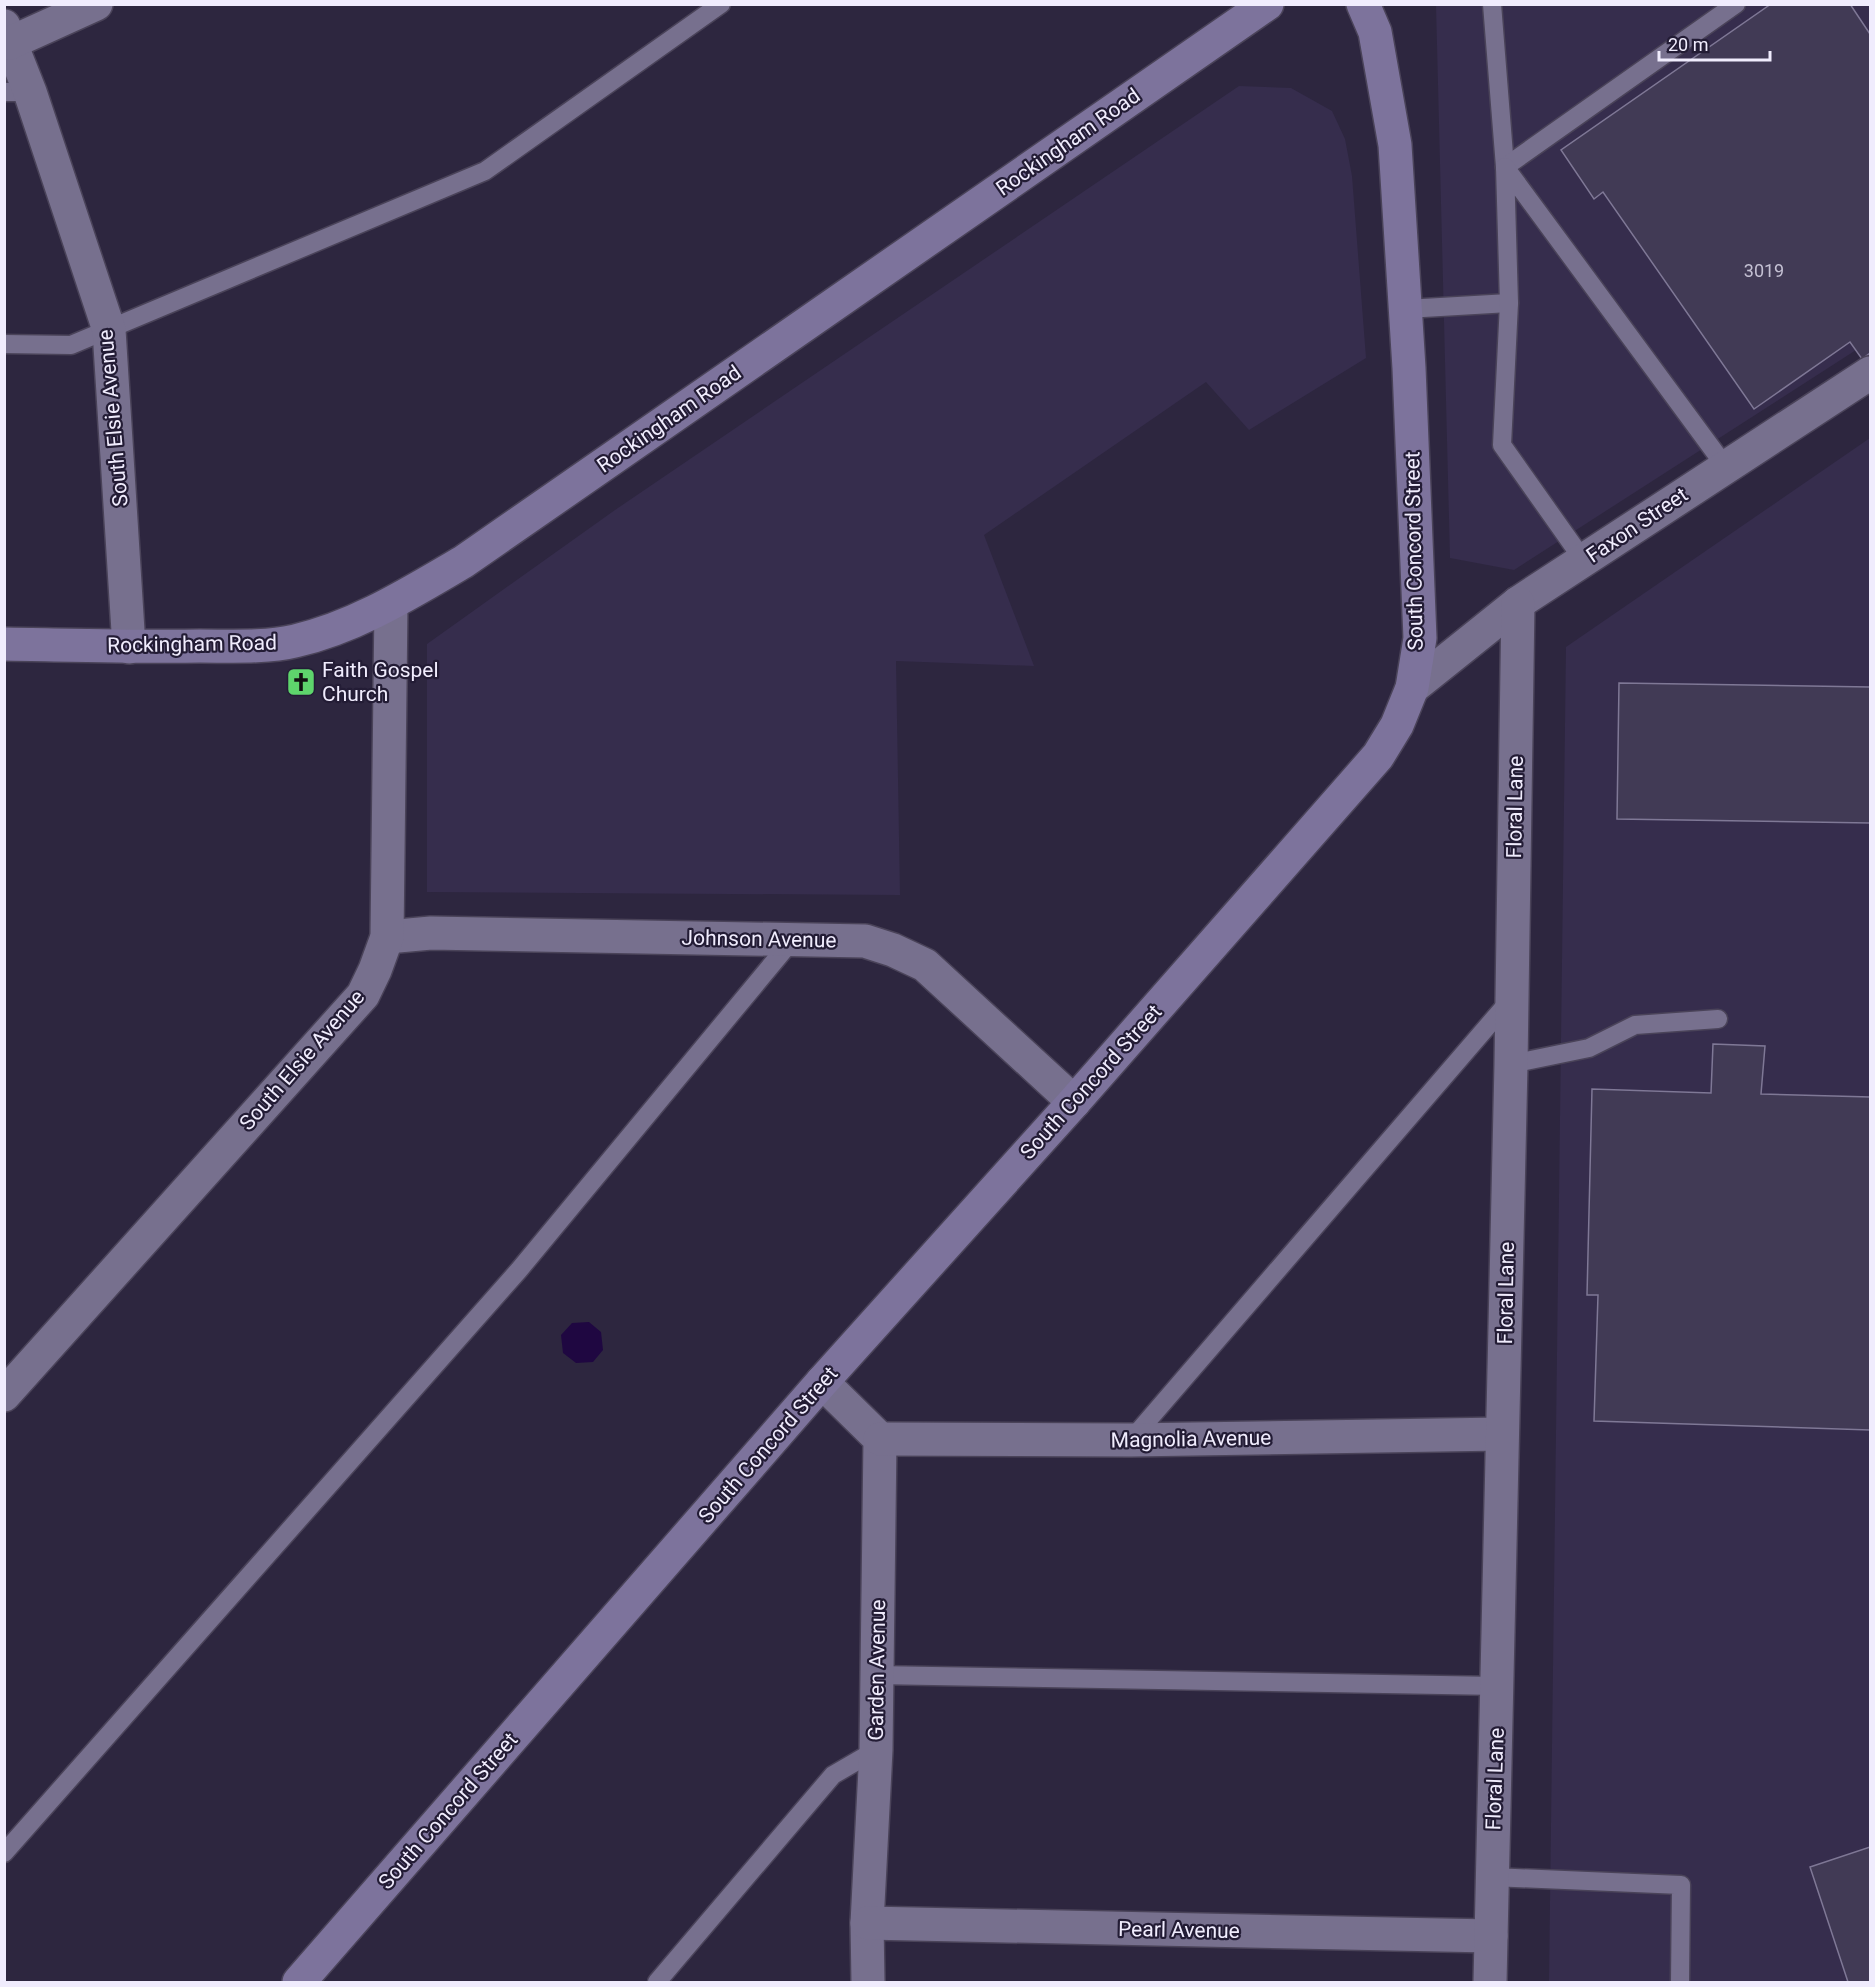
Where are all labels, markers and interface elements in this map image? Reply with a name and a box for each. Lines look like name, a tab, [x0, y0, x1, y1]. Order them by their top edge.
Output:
scale bar	[1659, 24, 1770, 62]
text: 20 m	[1668, 34, 1708, 55]
street label: Rockingham Road	[992, 83, 1144, 201]
house number: 3019	[1744, 260, 1784, 281]
street label: South Elsie Avenue	[93, 328, 133, 508]
street label: Rockingham Road	[593, 360, 745, 478]
street label: South Concord Street	[1400, 451, 1428, 651]
street label: Faxon Street	[1582, 482, 1692, 568]
street label: Rockingham Road	[107, 631, 277, 657]
place label: Faith Gospel Church	[322, 658, 439, 706]
church icon: Faith Gospel Church	[285, 666, 317, 698]
street label: Floral Lane	[1502, 755, 1528, 859]
street label: Johnson Avenue	[681, 926, 837, 952]
street label: South Elsie Avenue	[235, 985, 369, 1135]
street label: South Concord Street	[1015, 1000, 1167, 1164]
street label: Floral Lane	[1493, 1241, 1519, 1345]
street label: South Concord Street	[694, 1362, 842, 1528]
street label: Magnolia Avenue	[1110, 1426, 1272, 1452]
street label: Garden Avenue	[864, 1599, 890, 1741]
street label: Floral Lane	[1481, 1727, 1509, 1831]
street label: South Concord Street	[374, 1728, 522, 1894]
street label: Pearl Avenue	[1118, 1917, 1240, 1943]

